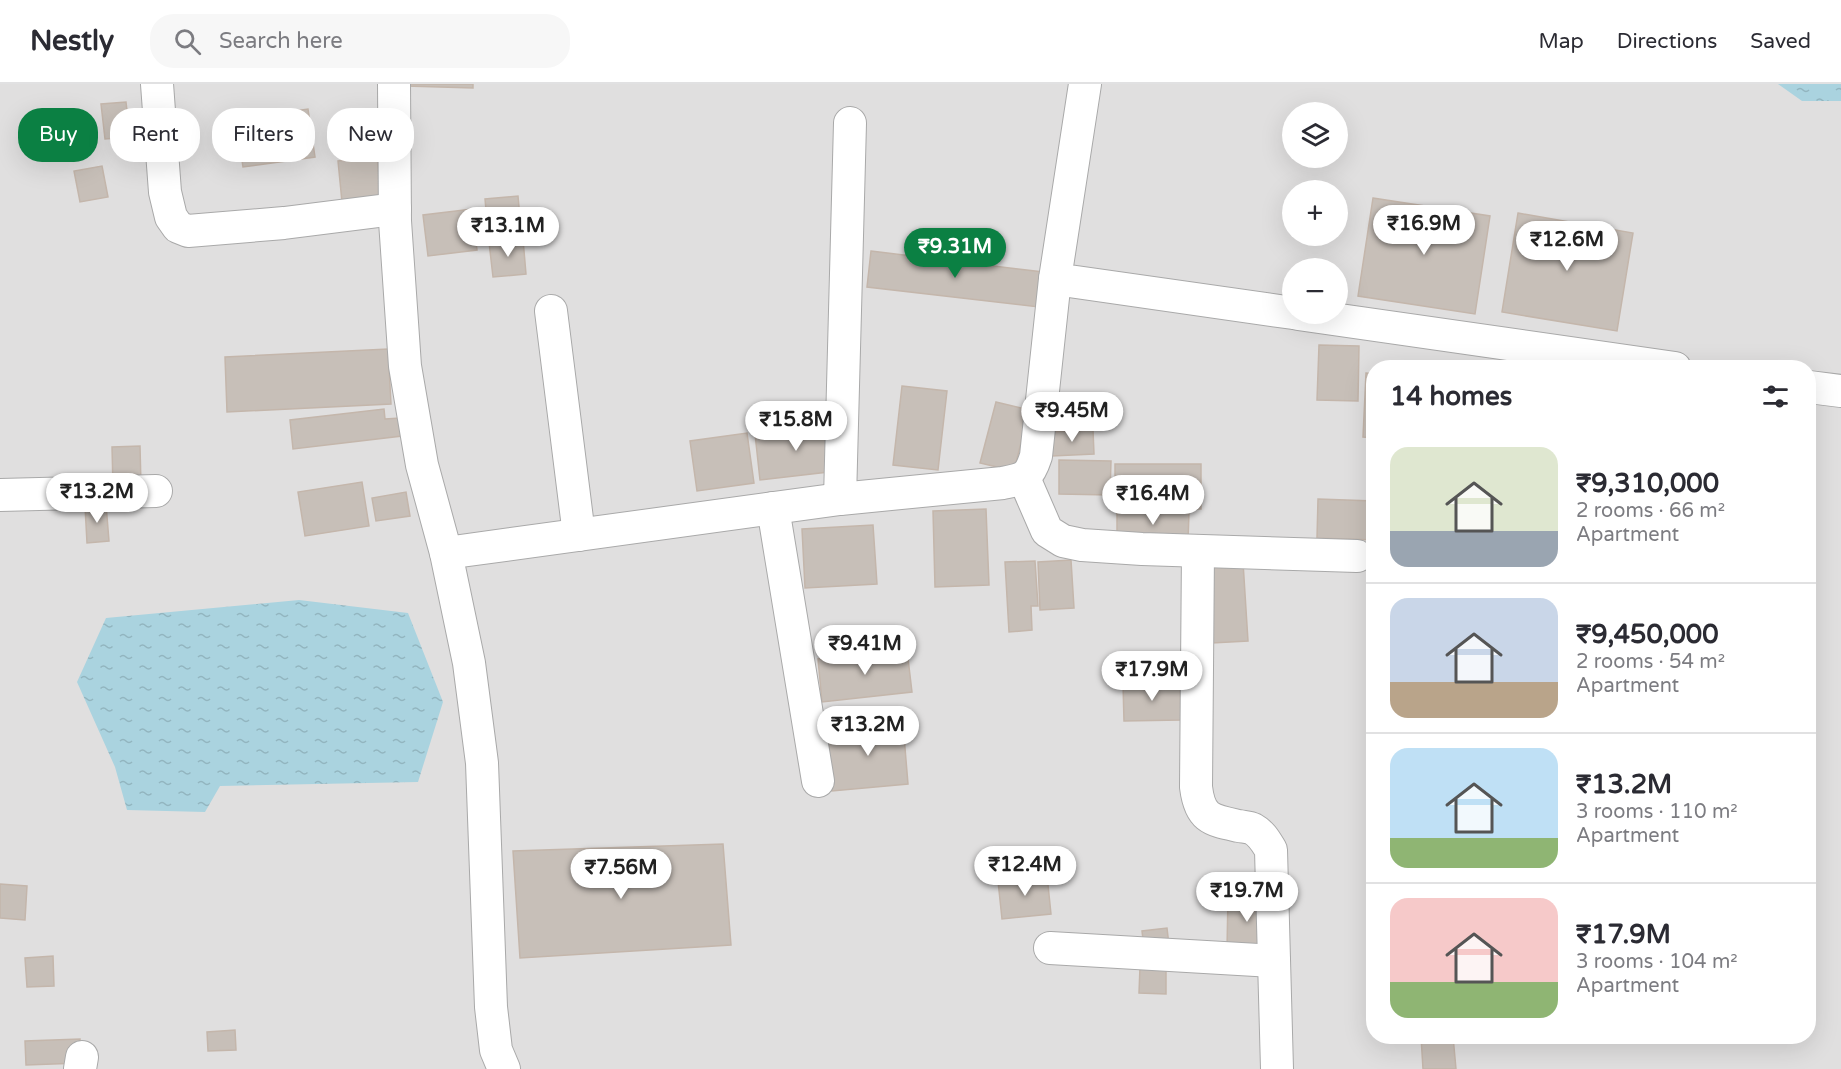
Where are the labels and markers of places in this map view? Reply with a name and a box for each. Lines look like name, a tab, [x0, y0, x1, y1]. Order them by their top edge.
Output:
pin: ₹16.9M	[1375, 205, 1473, 256]
pin: ₹13.1M	[459, 207, 557, 258]
pin: ₹12.6M	[1518, 221, 1616, 272]
pin: ₹9.31M	[906, 228, 1004, 279]
pin: ₹9.45M	[1023, 392, 1121, 443]
pin: ₹15.8M	[747, 401, 845, 452]
pin: ₹13.2M	[48, 473, 146, 524]
pin: ₹16.4M	[1104, 475, 1202, 526]
pin: ₹9.41M	[816, 625, 914, 676]
pin: ₹17.9M	[1103, 651, 1201, 702]
pin: ₹13.2M	[819, 706, 917, 757]
pin: ₹12.4M	[976, 846, 1074, 897]
pin: ₹7.56M	[572, 849, 670, 900]
pin: ₹19.7M	[1198, 872, 1296, 923]

